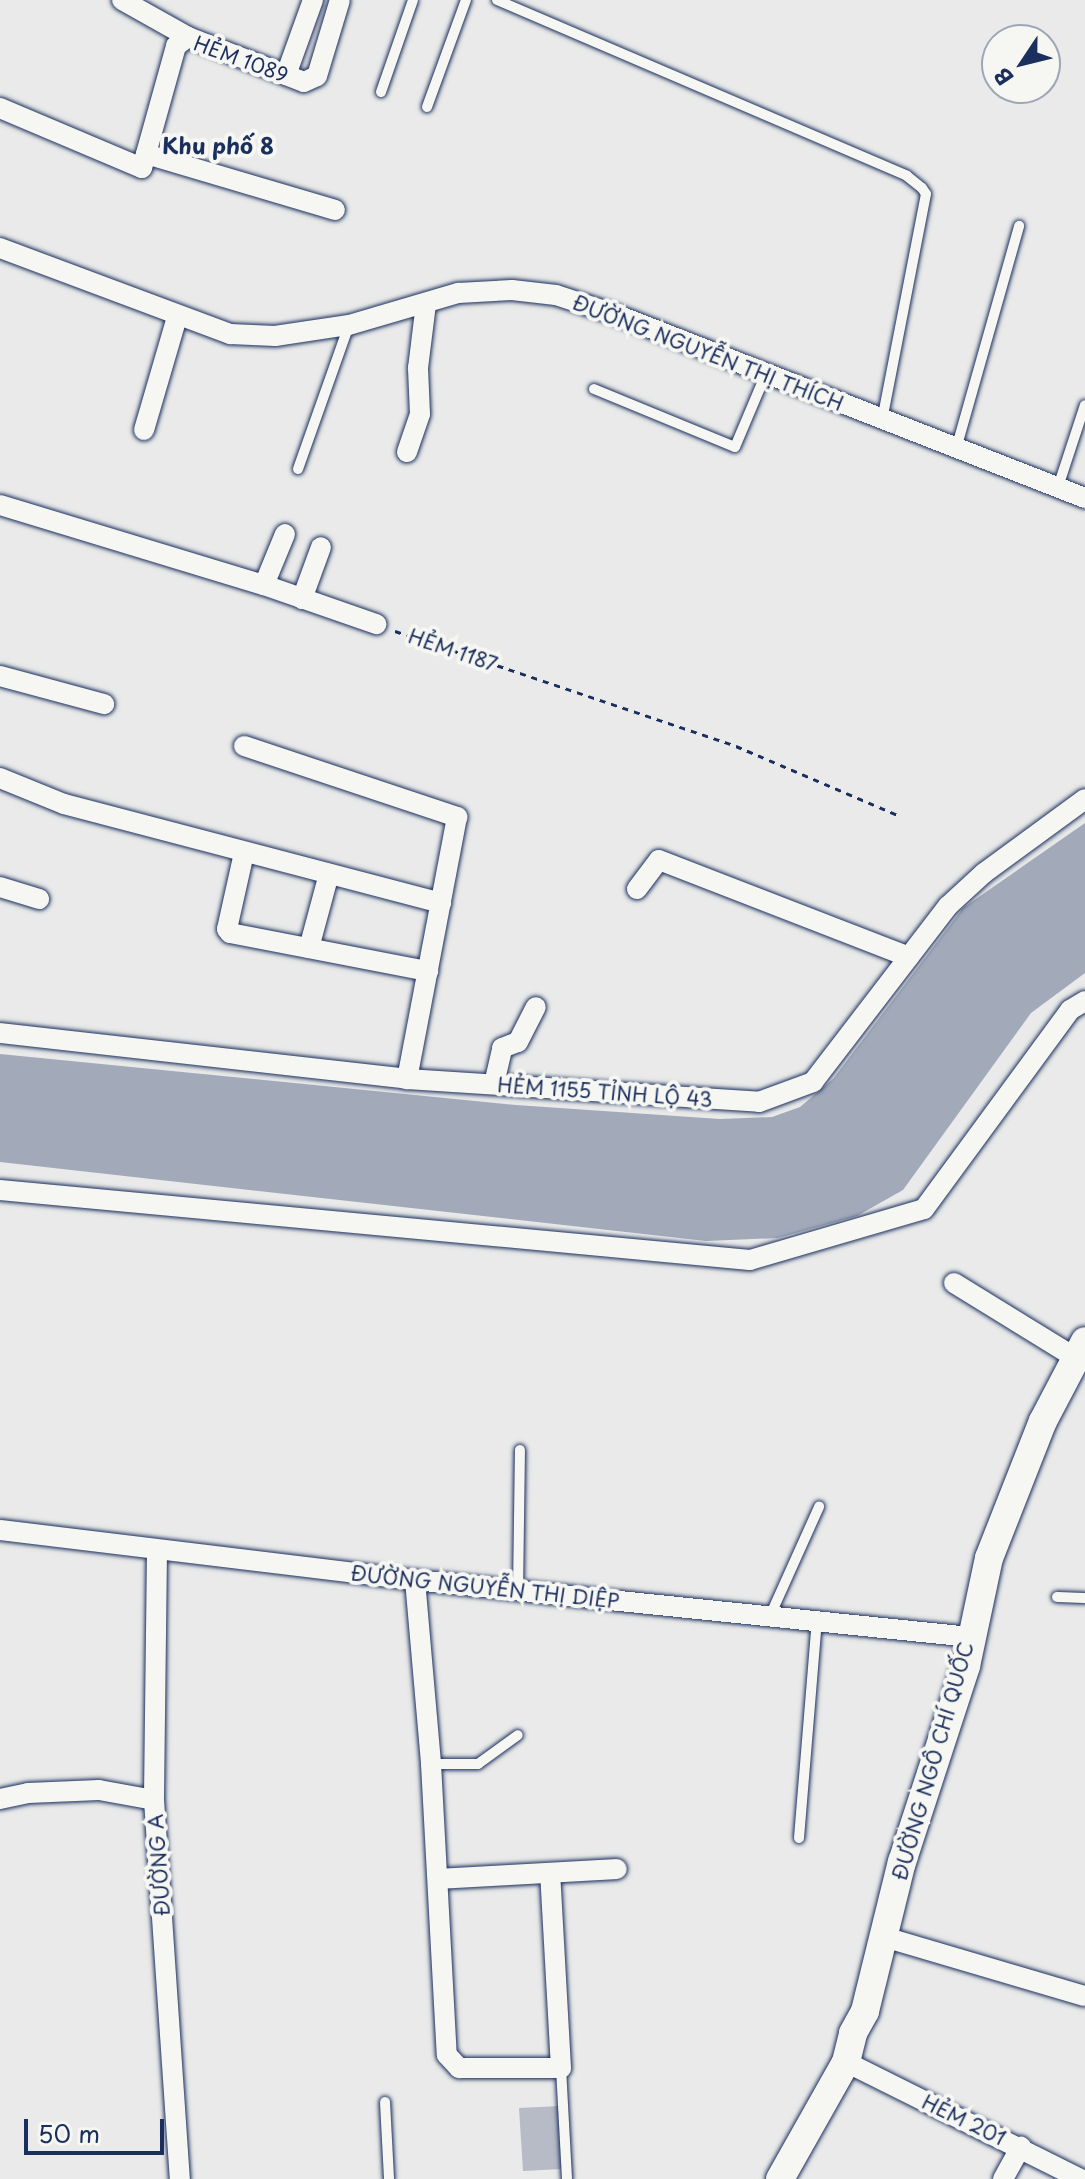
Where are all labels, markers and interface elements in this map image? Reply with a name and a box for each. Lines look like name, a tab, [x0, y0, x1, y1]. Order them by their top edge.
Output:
north arrow	[981, 24, 1061, 104]
street label: HẺM 1089	[190, 31, 292, 87]
text: B	[985, 61, 1020, 93]
district label: Khu phố 8	[162, 132, 274, 158]
street label: ĐƯỜNG NGUYỄN THỊ THÍCH	[568, 290, 848, 416]
street label: HẺM 1187	[405, 624, 501, 676]
street label: HẺM 1155 TỈNH LỘ 43	[495, 1072, 715, 1112]
street label: ĐƯỜNG NGUYỄN THỊ DIỆP	[348, 1561, 622, 1613]
street label: ĐƯỜNG NGÔ CHÍ QUỐC	[887, 1637, 979, 1885]
street label: ĐƯỜNG A	[143, 1812, 175, 1918]
street label: HẺM 201	[918, 2089, 1010, 2151]
scale bar	[28, 2103, 168, 2153]
text: 50 m	[38, 2115, 100, 2151]

